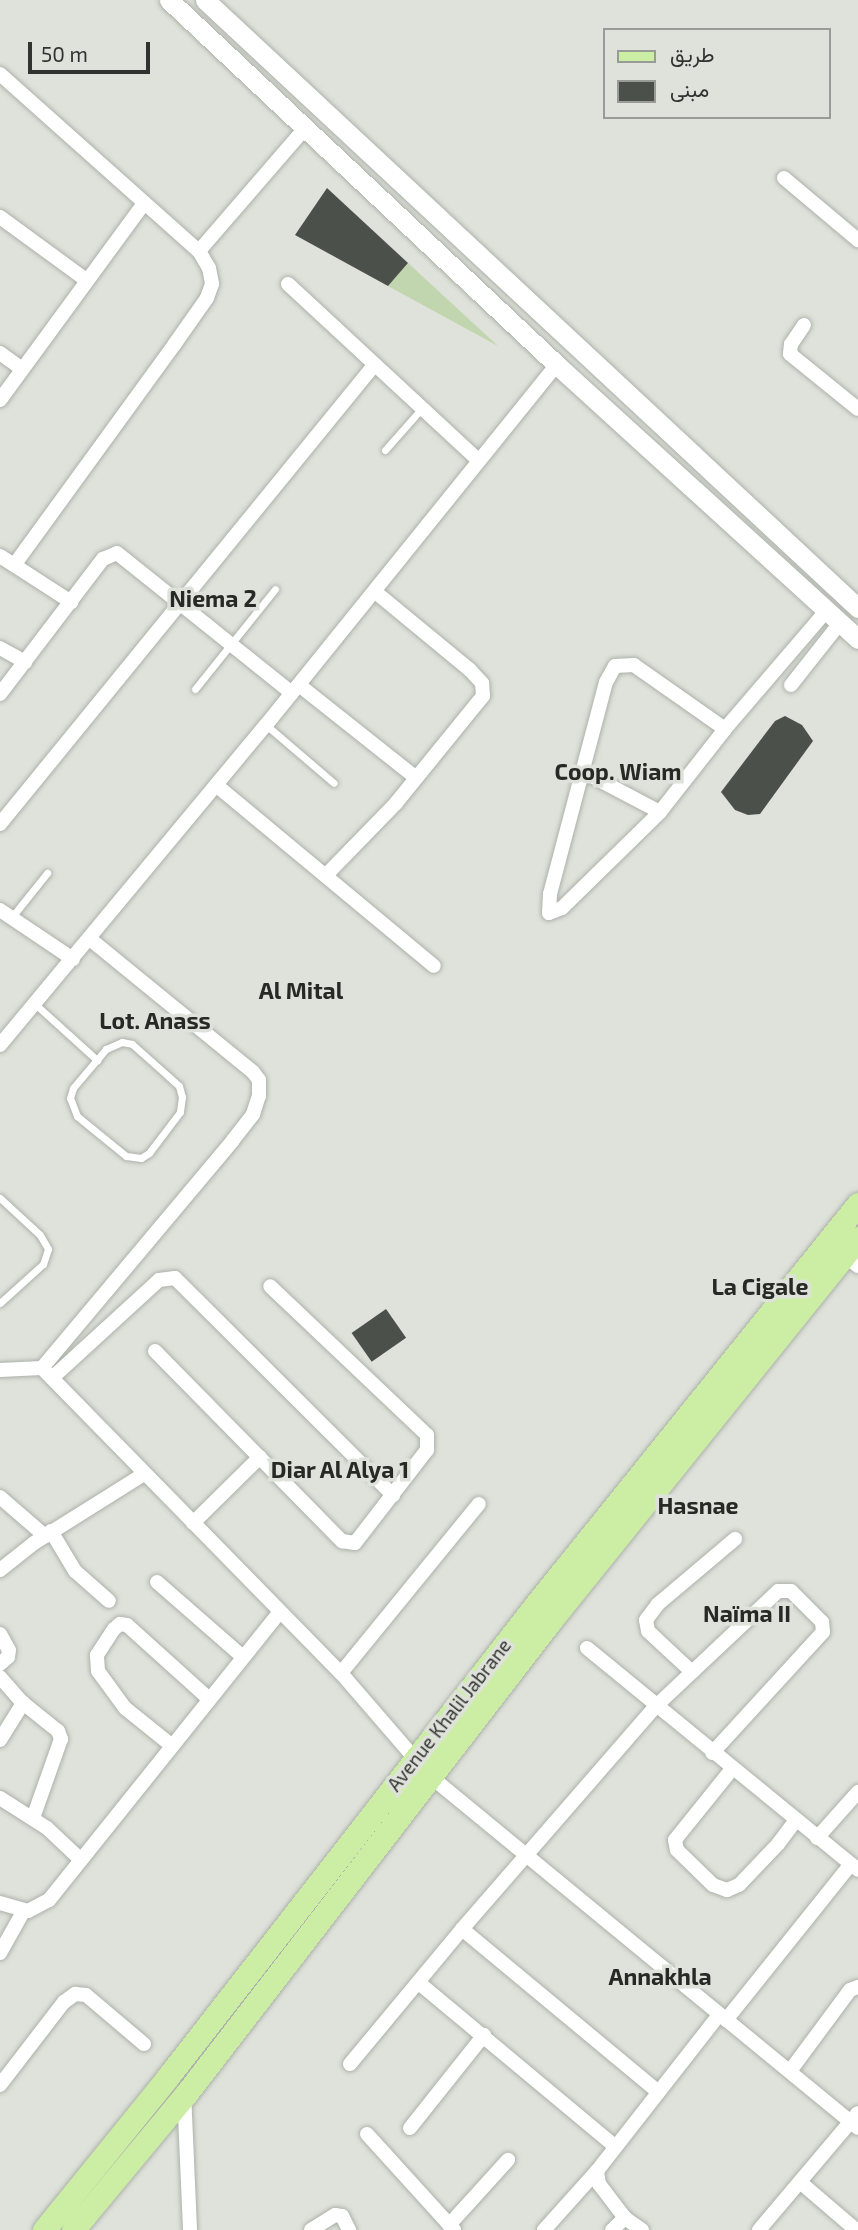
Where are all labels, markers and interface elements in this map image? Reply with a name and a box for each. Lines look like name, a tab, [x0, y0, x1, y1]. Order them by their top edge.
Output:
scale bar	[32, 28, 154, 72]
legend	[602, 28, 830, 119]
text: 50 m	[41, 41, 88, 66]
text: طريق	[670, 41, 715, 66]
text: مبنى	[670, 76, 709, 101]
district label: Niema 2	[169, 584, 257, 612]
district label: Coop. Wiam	[554, 757, 682, 785]
district label: Al Mital	[258, 976, 344, 1004]
district label: Lot. Anass	[99, 1006, 211, 1034]
district label: La Cigale	[711, 1272, 809, 1300]
district label: Diar Al Alya 1	[270, 1455, 410, 1483]
district label: Hasnae	[657, 1491, 739, 1519]
district label: Naïma II	[703, 1599, 791, 1627]
street label: Avenue Khalil Jabrane	[382, 1634, 516, 1796]
district label: Annakhla	[608, 1962, 712, 1990]

